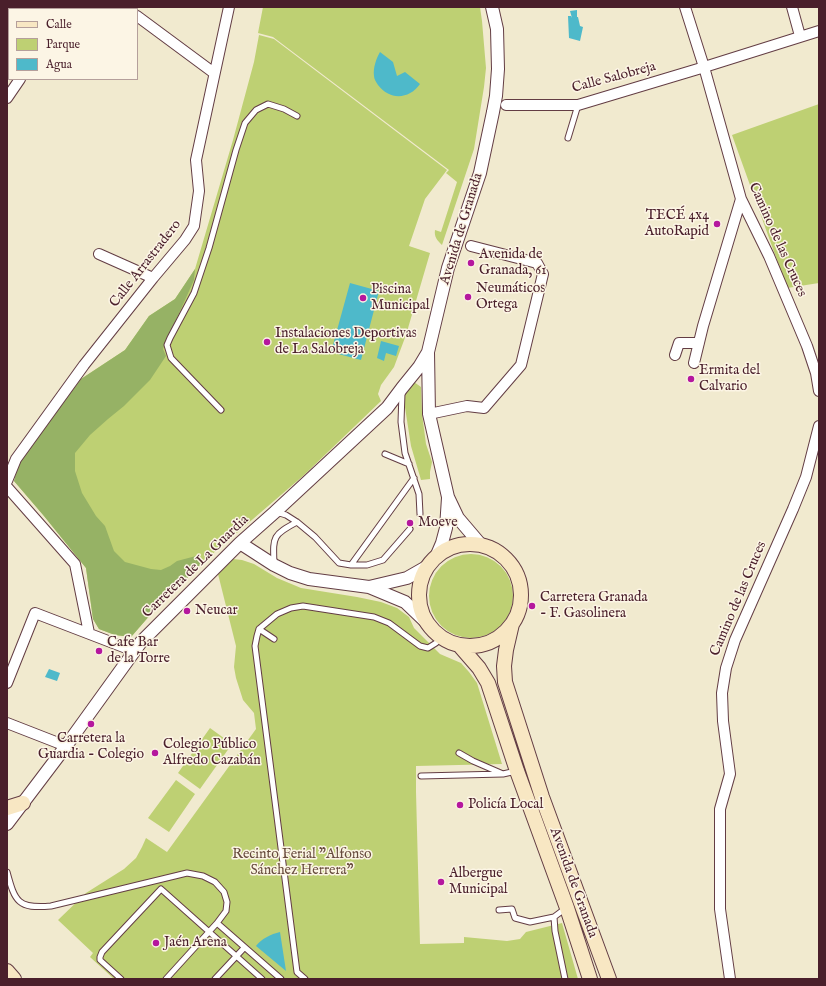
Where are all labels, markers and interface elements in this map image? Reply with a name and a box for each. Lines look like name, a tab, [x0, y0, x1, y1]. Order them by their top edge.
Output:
legend	[8, 8, 138, 80]
text: Calle	[46, 17, 72, 32]
text: Parque	[46, 37, 80, 52]
text: Agua	[46, 57, 72, 72]
street label: Calle Salobreja	[570, 59, 658, 97]
street label: Avenida de Granada	[437, 171, 487, 287]
street label: Camino de las Cruces	[744, 180, 810, 300]
place label: TECÉ 4x4 AutoRapid	[645, 208, 709, 240]
street label: Calle Arrastradero	[107, 217, 185, 311]
marker: TECÉ 4x4 AutoRapid	[712, 219, 722, 229]
place label: Avenida de Granada, 61	[479, 247, 546, 280]
marker: Avenida de Granada, 61	[466, 258, 476, 268]
place label: Neumáticos Ortega	[476, 281, 545, 314]
place label: Piscina Municipal	[371, 282, 430, 314]
marker: Neumáticos Ortega	[463, 292, 473, 302]
marker: Piscina Municipal	[358, 293, 368, 303]
place label: Instalaciones Deportivas de La Salobreja	[275, 326, 417, 358]
marker: Instalaciones Deportivas de La Salobreja	[262, 337, 272, 347]
place label: Ermita del Calvario	[699, 363, 760, 396]
marker: Ermita del Calvario	[686, 374, 696, 384]
street label: Carretera de La Guardia	[139, 512, 253, 622]
place label: Moeve	[418, 515, 458, 531]
marker: Moeve	[405, 518, 415, 528]
street label: Camino de las Cruces	[707, 539, 771, 659]
place label: Carretera Granada - F. Gasolinera	[540, 590, 648, 622]
marker: Carretera Granada - F. Gasolinera	[527, 601, 537, 611]
place label: Neucar	[195, 603, 238, 619]
marker: Neucar	[182, 606, 192, 616]
place label: Cafe Bar de la Torre	[107, 635, 170, 668]
marker: Cafe Bar de la Torre	[94, 646, 104, 656]
marker: Carretera la Guardia - Colegio	[86, 719, 96, 729]
place label: Carretera la Guardia - Colegio	[38, 731, 144, 764]
place label: Colegio Público Alfredo Cazabán	[163, 737, 261, 770]
marker: Colegio Público Alfredo Cazabán	[150, 748, 160, 758]
place label: Policía Local	[468, 797, 543, 813]
marker: Policía Local	[455, 800, 465, 810]
street label: Avenida de Granada	[545, 826, 601, 940]
park label: Recinto Ferial "Alfonso Sánchez Herrera"	[232, 847, 372, 880]
place label: Albergue Municipal	[449, 866, 508, 898]
marker: Albergue Municipal	[436, 877, 446, 887]
place label: Jaén Arena	[164, 935, 227, 951]
marker: Jaén Arena	[151, 938, 161, 948]

